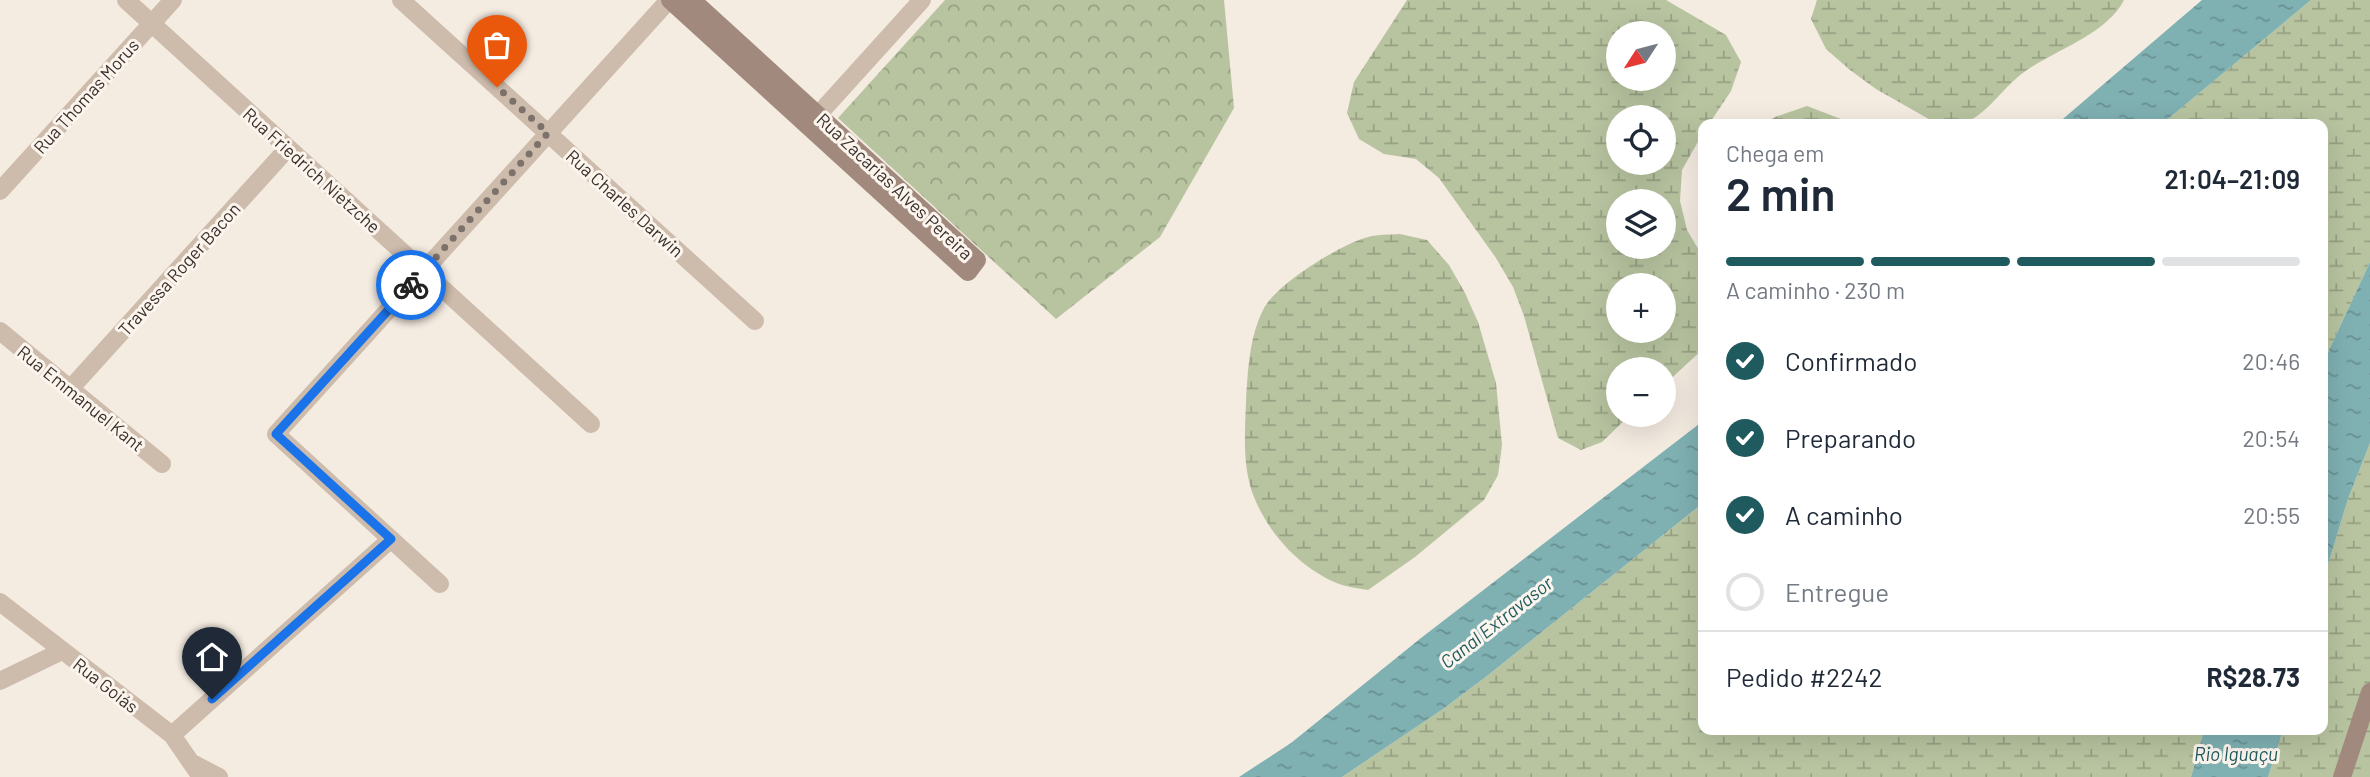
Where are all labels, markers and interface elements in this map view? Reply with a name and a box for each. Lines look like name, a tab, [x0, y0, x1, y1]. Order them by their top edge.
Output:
pin	[467, 15, 527, 87]
north arrow	[1606, 21, 1676, 91]
map controls	[1606, 21, 1676, 427]
icon: bag	[478, 26, 516, 64]
street label: Rua Thomas Morus	[29, 34, 143, 158]
street label: Rua Friedrich Nietzche	[239, 103, 385, 237]
button: locate	[1606, 105, 1676, 175]
street label: Rua Zacarias Alves Pereira	[813, 108, 977, 264]
text: Chega em	[1726, 139, 1824, 167]
street label: Rua Charles Darwin	[562, 145, 688, 261]
text: 21:04–21:09	[2164, 163, 2300, 194]
text: 2 min	[1726, 165, 1835, 220]
button: layers	[1606, 189, 1676, 259]
street label: Travessa Roger Bacon	[113, 198, 245, 340]
courier	[376, 250, 446, 320]
icon: bike	[392, 266, 430, 304]
button: +	[1606, 273, 1676, 343]
text: A caminho · 230 m	[1726, 276, 1905, 304]
street label: Rua Emmanuel Kant	[13, 340, 149, 456]
icon: check	[1726, 342, 1764, 380]
text: Confirmado	[1785, 345, 1917, 376]
text: 20:46	[2242, 347, 2300, 375]
button: −	[1606, 357, 1676, 427]
icon: check	[1726, 419, 1764, 457]
text: Preparando	[1785, 422, 1916, 453]
text: 20:54	[2242, 424, 2300, 452]
icon: check	[1726, 496, 1764, 534]
text: A caminho	[1785, 499, 1903, 530]
text: 20:55	[2243, 501, 2300, 529]
water label: Canal Extravasor	[1435, 570, 1558, 673]
text: Entregue	[1785, 576, 1889, 607]
pin	[182, 627, 242, 699]
icon: home	[193, 638, 231, 676]
street label: Rua Goiás	[69, 653, 143, 717]
text: Pedido #2242	[1726, 661, 1882, 692]
text: R$28.73	[2207, 661, 2300, 692]
water label: Rio Iguaçu	[2194, 742, 2278, 765]

